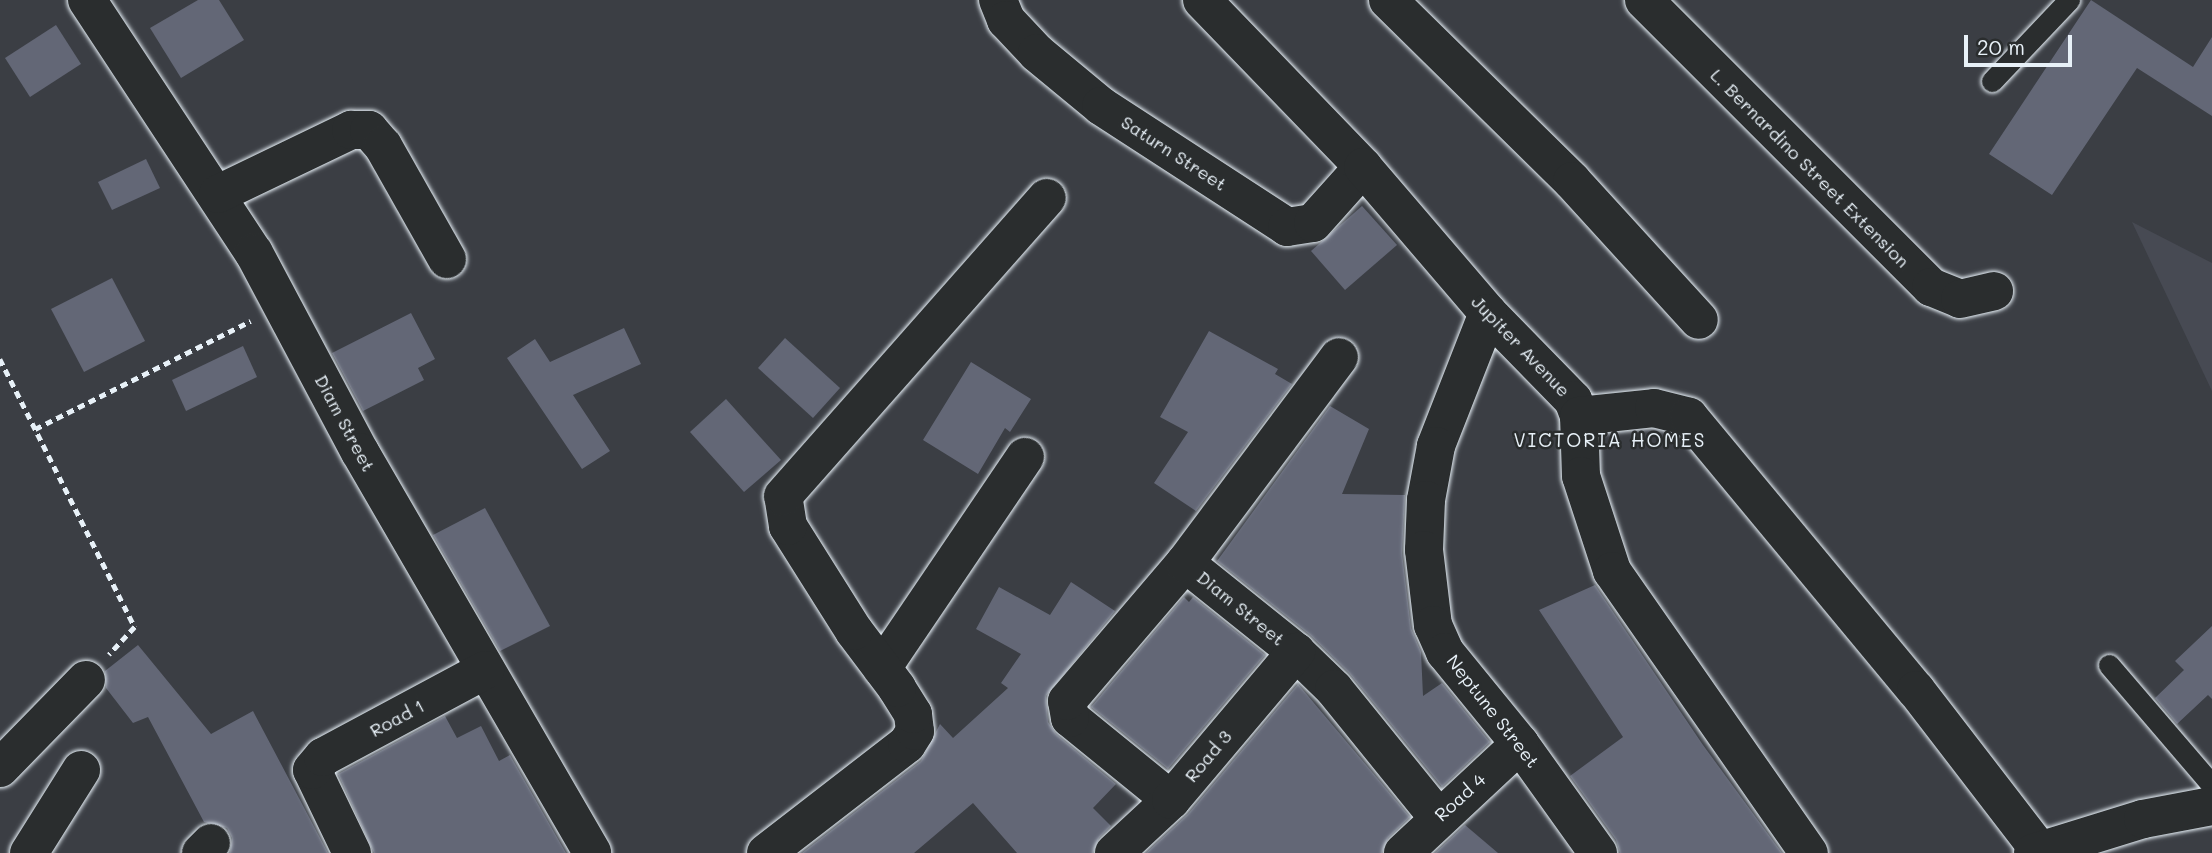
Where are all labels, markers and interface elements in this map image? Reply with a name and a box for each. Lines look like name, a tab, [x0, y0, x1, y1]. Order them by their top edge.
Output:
scale bar	[1967, 21, 2076, 65]
text: 20 m	[1977, 33, 2025, 60]
street label: L. Bernardino Street Extension	[1706, 64, 1914, 272]
street label: Saturn Street	[1117, 111, 1231, 195]
street label: Jupiter Avenue	[1467, 291, 1575, 401]
street label: Diam Street	[310, 371, 380, 475]
district label: VICTORIA HOMES	[1515, 429, 1705, 451]
street label: Diam Street	[1193, 566, 1289, 650]
street label: Neptune Street	[1442, 650, 1544, 772]
street label: Road 1	[366, 695, 428, 741]
street label: Road 3	[1180, 726, 1236, 786]
street label: Road 4	[1430, 769, 1490, 825]

